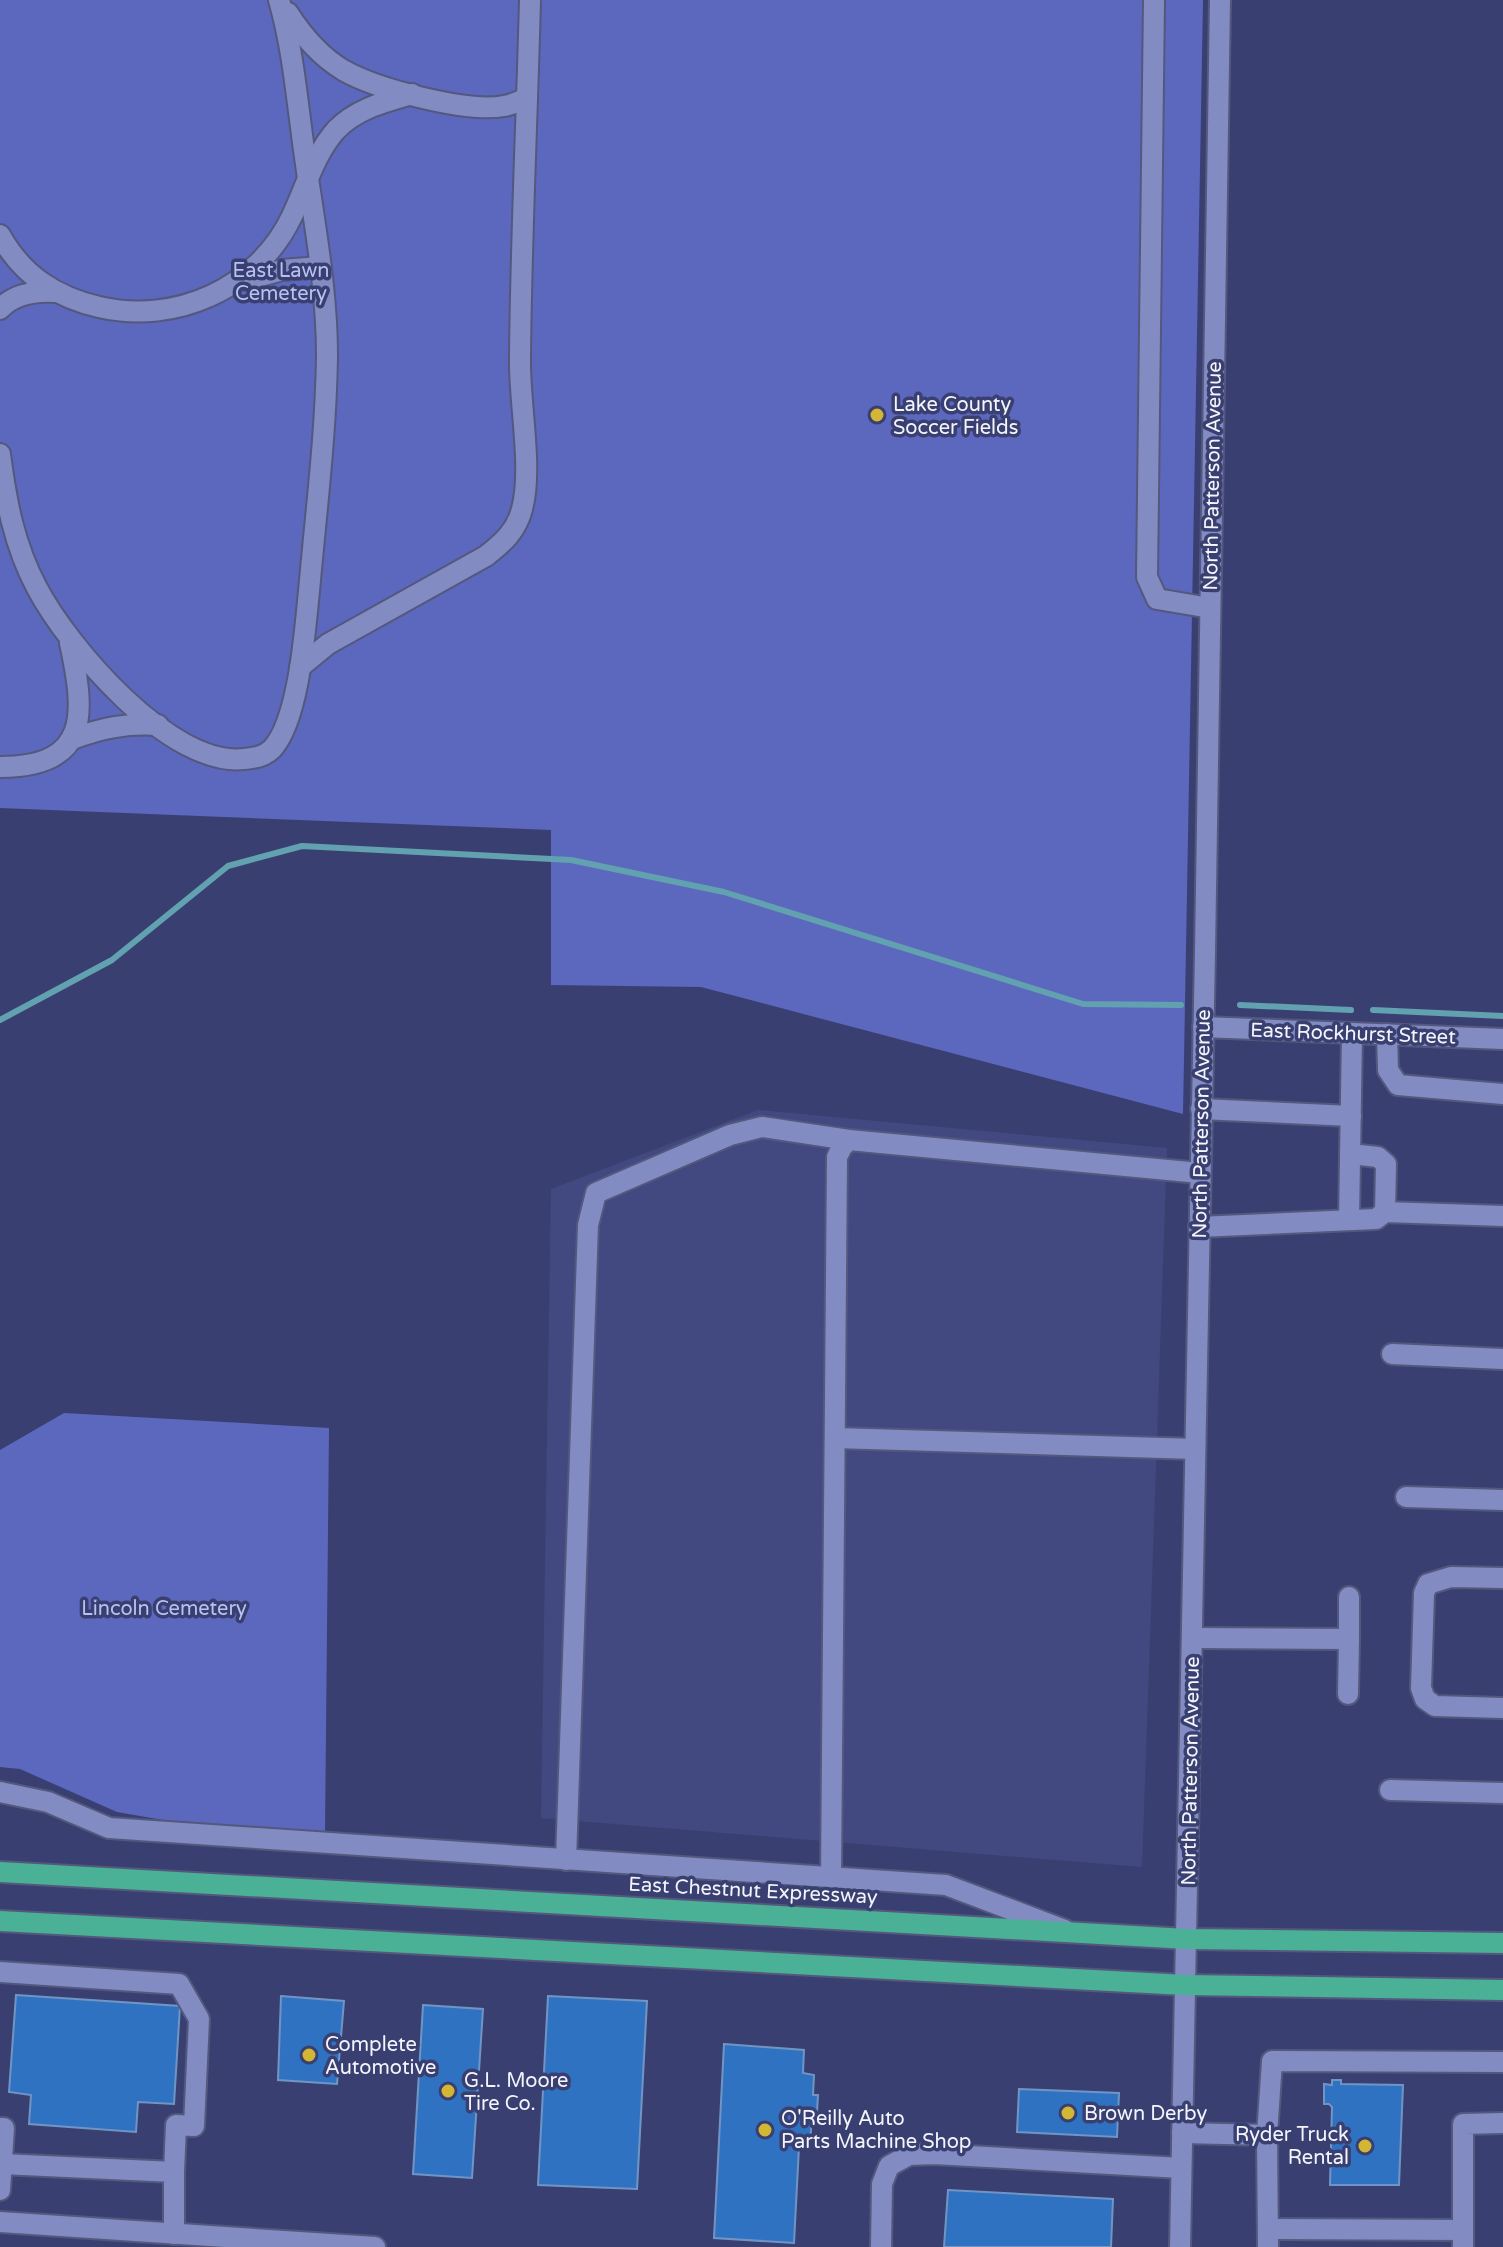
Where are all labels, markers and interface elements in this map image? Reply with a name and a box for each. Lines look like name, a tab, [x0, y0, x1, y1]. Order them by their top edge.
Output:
park label: East Lawn Cemetery	[233, 259, 329, 306]
street label: North Patterson Avenue	[1199, 361, 1227, 591]
place label: Lake County Soccer Fields	[893, 393, 1018, 440]
marker: Lake County Soccer Fields	[868, 406, 886, 424]
street label: North Patterson Avenue	[1188, 1009, 1216, 1239]
street label: East Rockhurst Street	[1250, 1018, 1457, 1050]
park label: Lincoln Cemetery	[81, 1597, 247, 1621]
street label: North Patterson Avenue	[1177, 1656, 1205, 1886]
street label: East Chestnut Expressway	[628, 1872, 878, 1910]
place label: Complete Automotive	[325, 2033, 436, 2080]
marker: Complete Automotive	[300, 2046, 318, 2064]
place label: G.L. Moore Tire Co.	[464, 2069, 568, 2116]
marker: G.L. Moore Tire Co.	[439, 2082, 457, 2100]
place label: Brown Derby	[1084, 2102, 1207, 2126]
marker: Brown Derby	[1059, 2104, 1077, 2122]
place label: O'Reilly Auto Parts Machine Shop	[781, 2107, 971, 2154]
marker: O'Reilly Auto Parts Machine Shop	[756, 2121, 774, 2139]
place label: Ryder Truck Rental	[1235, 2123, 1349, 2170]
marker: Ryder Truck Rental	[1356, 2137, 1374, 2155]

